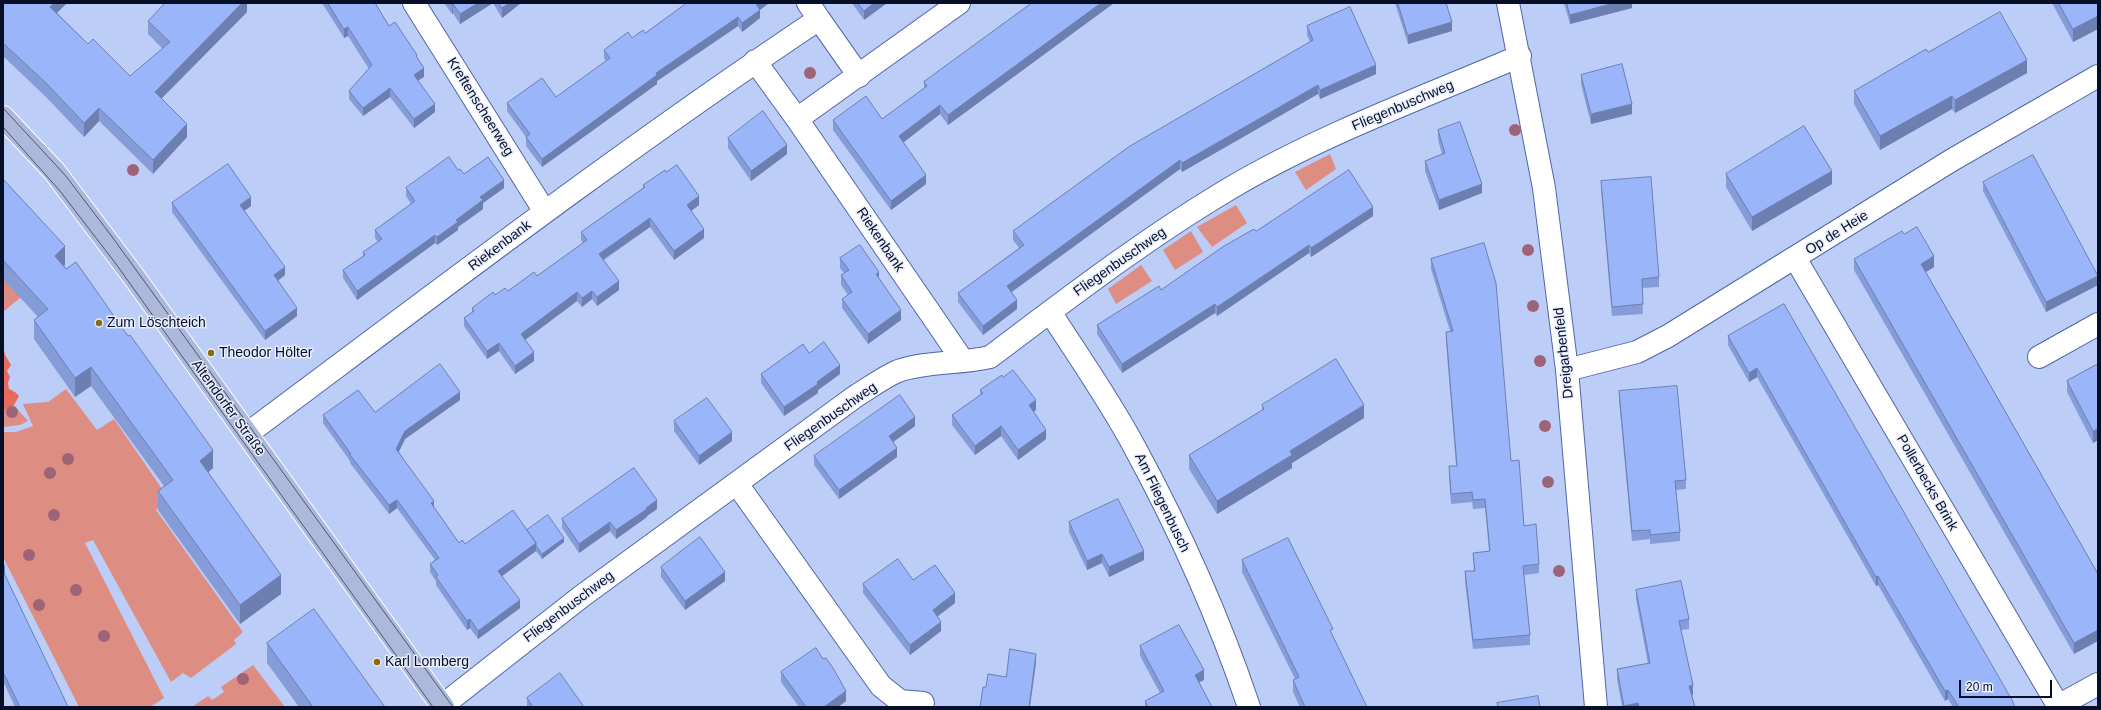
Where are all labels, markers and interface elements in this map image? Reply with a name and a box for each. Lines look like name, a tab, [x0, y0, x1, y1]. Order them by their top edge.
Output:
street label: Kreftenscheerweg	[443, 55, 517, 159]
street label: Fliegenbuschweg	[1350, 77, 1456, 135]
street label: Riekenbank	[852, 205, 908, 275]
street label: Op de Heie	[1803, 207, 1871, 259]
street label: Riekenbank	[465, 217, 535, 275]
street label: Fliegenbuschweg	[1071, 224, 1169, 300]
street label: Dreigarbenfeld	[1551, 306, 1577, 400]
place label: Zum Löschteich	[107, 315, 206, 331]
marker: Zum Löschteich	[94, 318, 104, 328]
place label: Theodor Hölter	[219, 345, 312, 361]
marker: Theodor Hölter	[206, 348, 216, 358]
street label: Altendorfer Straße	[188, 357, 268, 459]
street label: Fliegenbuschweg	[782, 379, 880, 455]
street label: Pollerbecks Brink	[1893, 432, 1961, 534]
street label: Am Fliegenbusch	[1131, 451, 1193, 555]
street label: Fliegenbuschweg	[520, 568, 618, 646]
place label: Karl Lomberg	[385, 654, 469, 670]
marker: Karl Lomberg	[372, 657, 382, 667]
scale bar	[1961, 672, 2054, 698]
text: 20 m	[1966, 680, 1993, 694]

